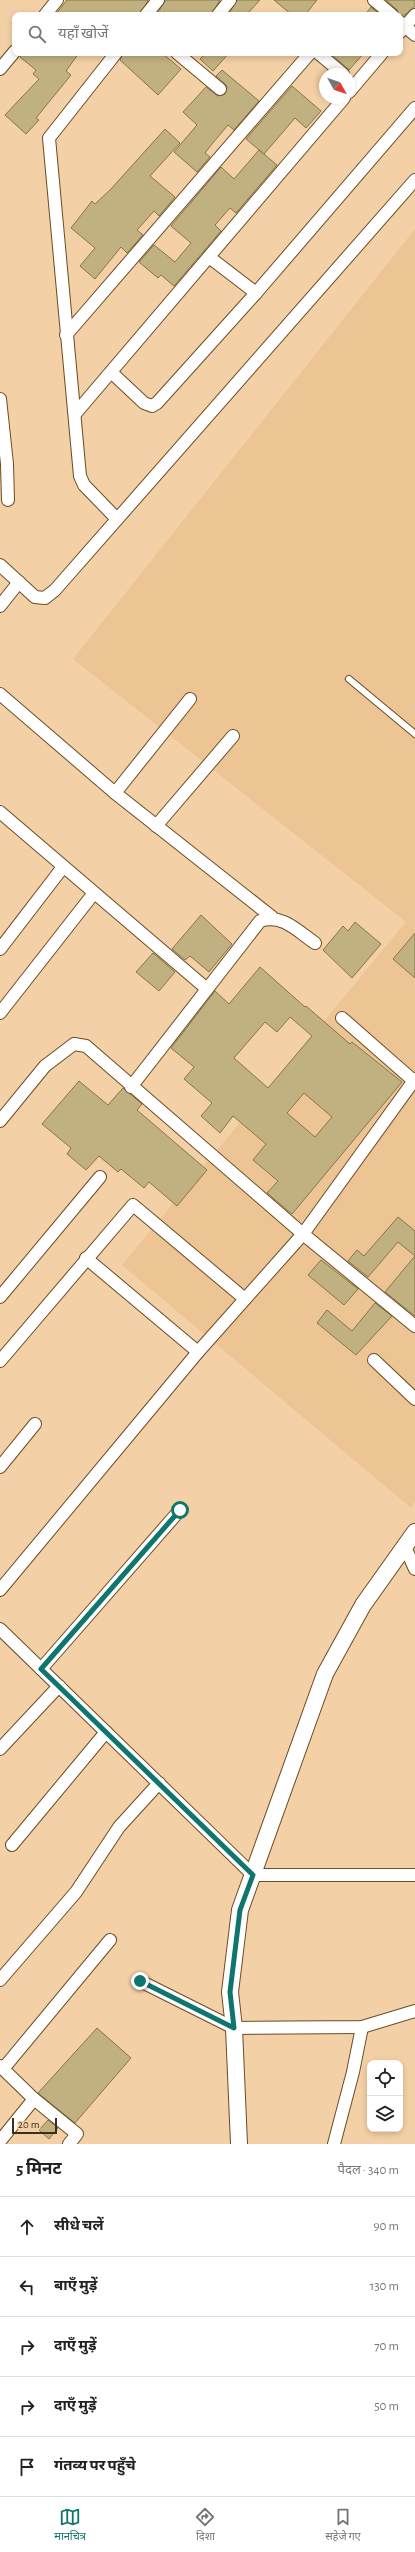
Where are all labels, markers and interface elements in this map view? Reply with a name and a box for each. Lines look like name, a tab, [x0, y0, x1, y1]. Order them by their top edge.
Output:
search box	[12, 12, 403, 56]
icon: search	[26, 23, 48, 45]
text: यहाँ खोजें	[58, 26, 108, 41]
north arrow	[319, 68, 355, 104]
route start	[171, 1501, 189, 1519]
route end	[131, 1972, 149, 1990]
map controls	[367, 2060, 403, 2132]
button: locate	[367, 2060, 403, 2096]
button: layers	[367, 2096, 403, 2132]
scale bar	[12, 2116, 57, 2135]
text: 20 m	[18, 2119, 39, 2130]
text: 5 मिनट	[16, 2160, 62, 2177]
text: पैदल · 340 m	[338, 2164, 399, 2177]
icon: ahead	[16, 2216, 38, 2238]
text: सीधे चलें	[54, 2218, 104, 2233]
text: 90 m	[373, 2220, 399, 2233]
icon: left	[16, 2276, 38, 2298]
text: बाएँ मुड़ें	[54, 2278, 97, 2293]
text: 130 m	[370, 2280, 399, 2293]
icon: right	[16, 2336, 38, 2358]
text: दाएँ मुड़ें	[54, 2338, 97, 2353]
text: 70 m	[374, 2340, 399, 2353]
icon: right	[16, 2396, 38, 2418]
text: दाएँ मुड़ें	[54, 2398, 97, 2413]
text: 50 m	[374, 2400, 399, 2413]
icon: arrive	[16, 2456, 38, 2478]
text: गंतव्य पर पहुँचे	[54, 2458, 136, 2473]
tab: मानचित्र	[54, 2506, 86, 2544]
tab: दिशा	[194, 2506, 216, 2544]
tab: सहेजे गए	[325, 2506, 361, 2544]

